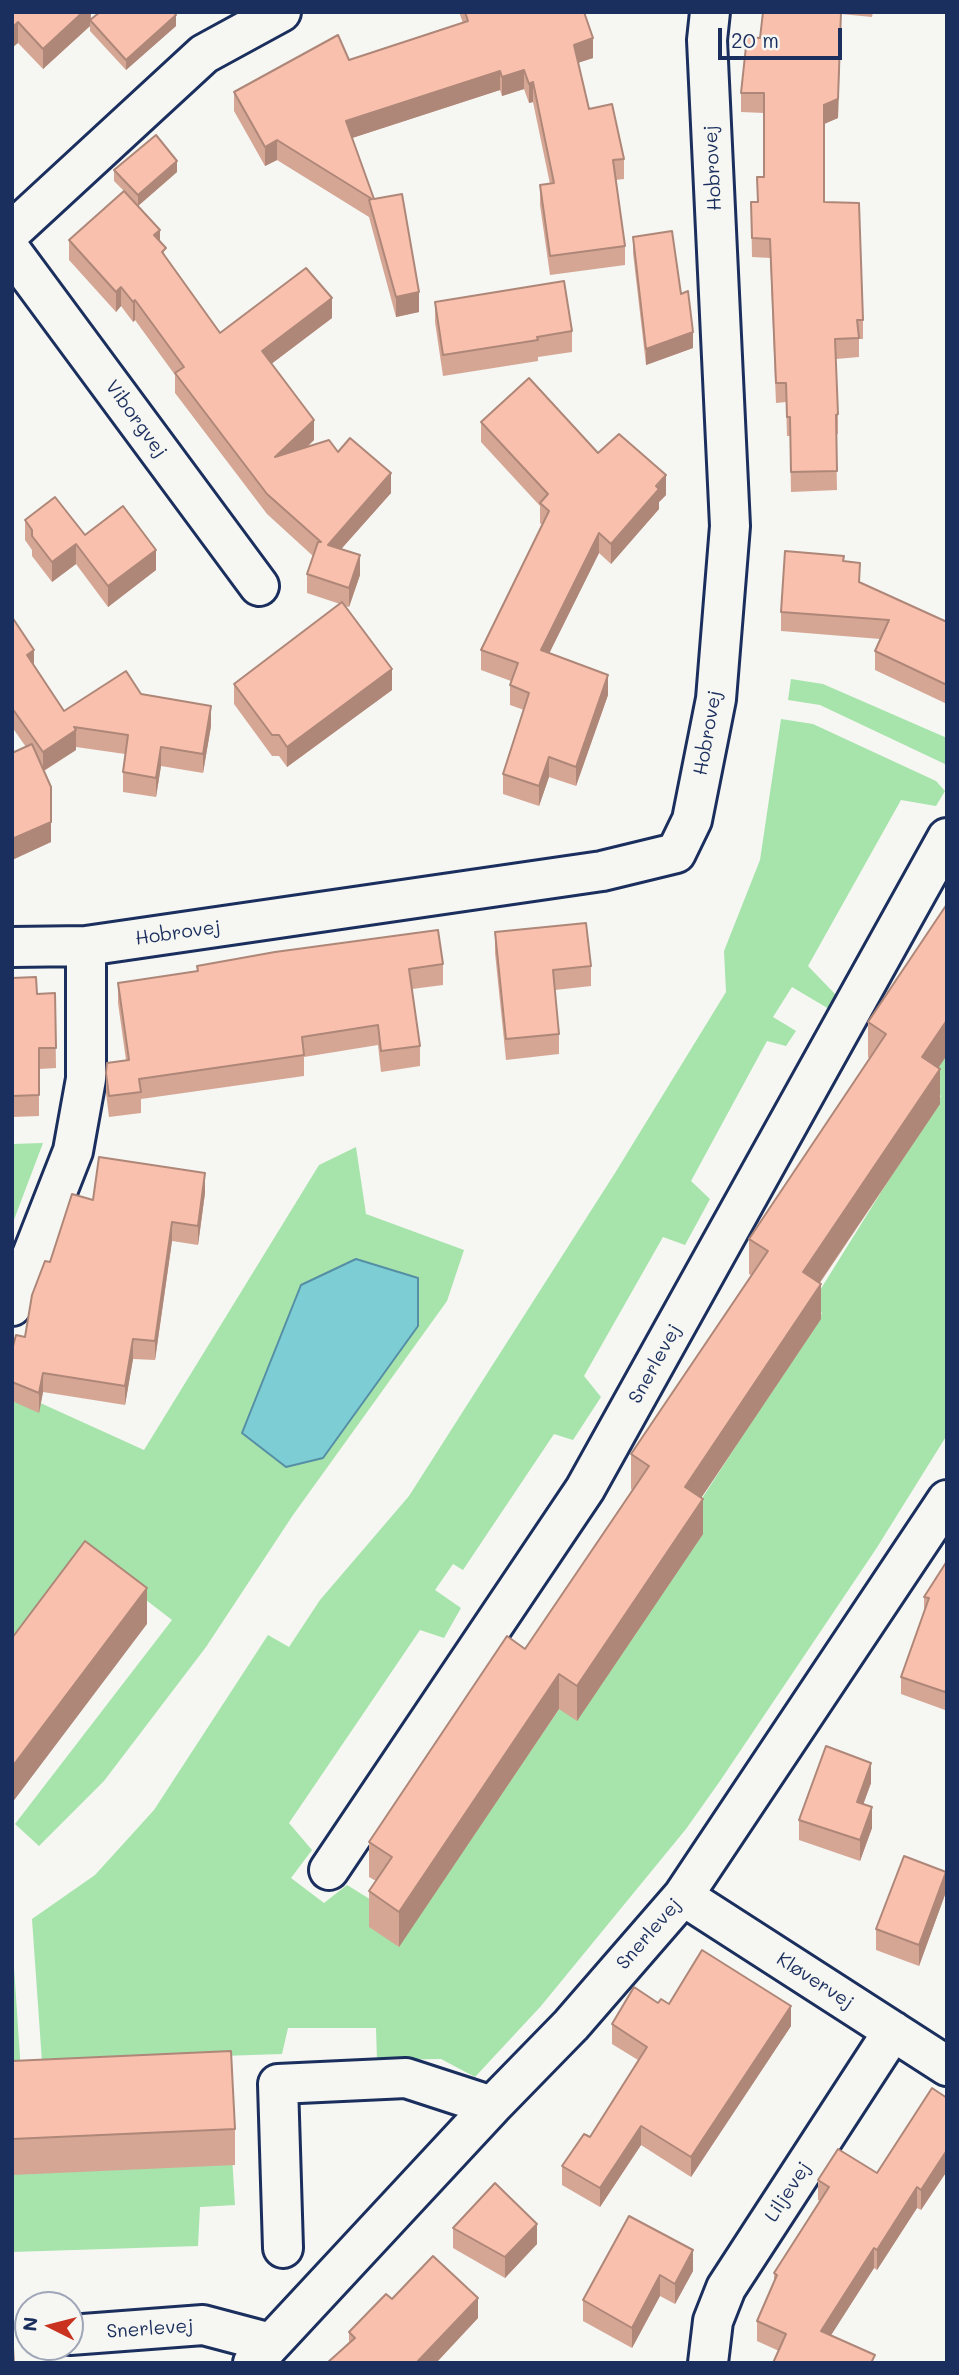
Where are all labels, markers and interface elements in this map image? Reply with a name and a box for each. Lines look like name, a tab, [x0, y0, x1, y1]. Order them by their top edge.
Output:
scale bar	[721, 14, 845, 58]
text: 20 m	[731, 26, 779, 53]
street label: Hobrovej	[699, 125, 727, 211]
street label: Viborgvej	[100, 376, 172, 462]
street label: Hobrovej	[689, 689, 727, 777]
street label: Hobrovej	[134, 916, 222, 950]
street label: Snerlevej	[624, 1320, 686, 1408]
street label: Snerlevej	[612, 1894, 686, 1974]
street label: Kløvervej	[772, 1948, 858, 2014]
street label: Liljevej	[760, 2158, 816, 2226]
north arrow	[14, 2291, 84, 2361]
text: N	[16, 2315, 43, 2332]
street label: Snerlevej	[106, 2315, 194, 2343]

